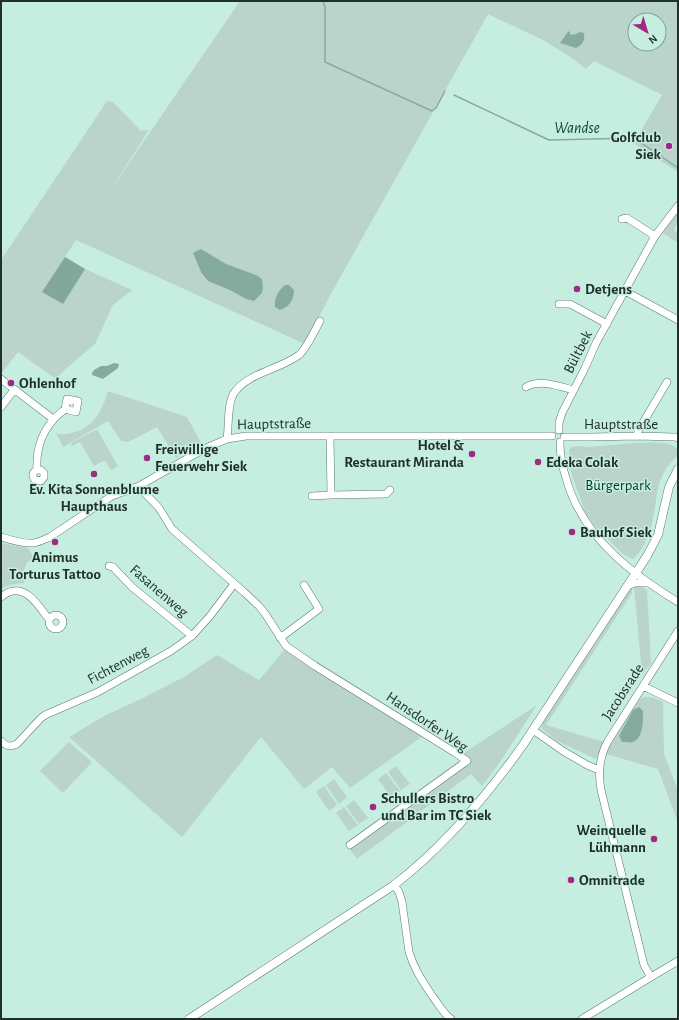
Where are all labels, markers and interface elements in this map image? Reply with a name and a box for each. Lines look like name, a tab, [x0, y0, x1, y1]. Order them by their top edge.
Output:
north arrow	[627, 12, 667, 52]
text: N	[646, 33, 659, 46]
water label: Wandse	[554, 120, 600, 136]
place label: Golfclub Siek	[611, 130, 662, 162]
marker: Golfclub Siek	[664, 141, 674, 151]
place label: Detjens	[585, 282, 632, 297]
marker: Detjens	[572, 284, 582, 294]
street label: Bültbek	[561, 328, 595, 376]
place label: Ohlenhof	[19, 376, 77, 391]
marker: Ohlenhof	[6, 378, 16, 388]
street label: Hauptstraße	[237, 416, 311, 432]
street label: Hauptstraße	[584, 417, 658, 432]
place label: Hotel & Restaurant Miranda	[344, 438, 464, 470]
place label: Freiwillige Feuerwehr Siek	[155, 442, 248, 474]
marker: Hotel & Restaurant Miranda	[467, 449, 477, 459]
marker: Freiwillige Feuerwehr Siek	[142, 453, 152, 463]
place label: Edeka Colak	[546, 455, 619, 470]
marker: Edeka Colak	[533, 457, 543, 467]
marker: Ev. Kita Sonnenblume Haupthaus	[89, 469, 99, 479]
park label: Bürgerpark	[585, 478, 651, 493]
place label: Ev. Kita Sonnenblume Haupthaus	[29, 482, 159, 514]
place label: Bauhof Siek	[580, 525, 652, 540]
marker: Bauhof Siek	[567, 527, 577, 537]
marker: Animus Torturus Tattoo	[50, 537, 60, 547]
place label: Animus Torturus Tattoo	[9, 550, 101, 582]
street label: Fasanenweg	[127, 562, 191, 621]
street label: Fichtenweg	[85, 642, 152, 687]
street label: Jacobsrade	[599, 661, 647, 723]
street label: Hansdorfer Weg	[383, 689, 471, 755]
place label: Schullers Bistro und Bar im TC Siek	[381, 791, 492, 823]
marker: Schullers Bistro und Bar im TC Siek	[368, 802, 378, 812]
place label: Weinquelle Lühmann	[577, 823, 646, 855]
marker: Weinquelle Lühmann	[649, 834, 659, 844]
place label: Omnitrade	[579, 873, 645, 888]
marker: Omnitrade	[566, 875, 576, 885]

